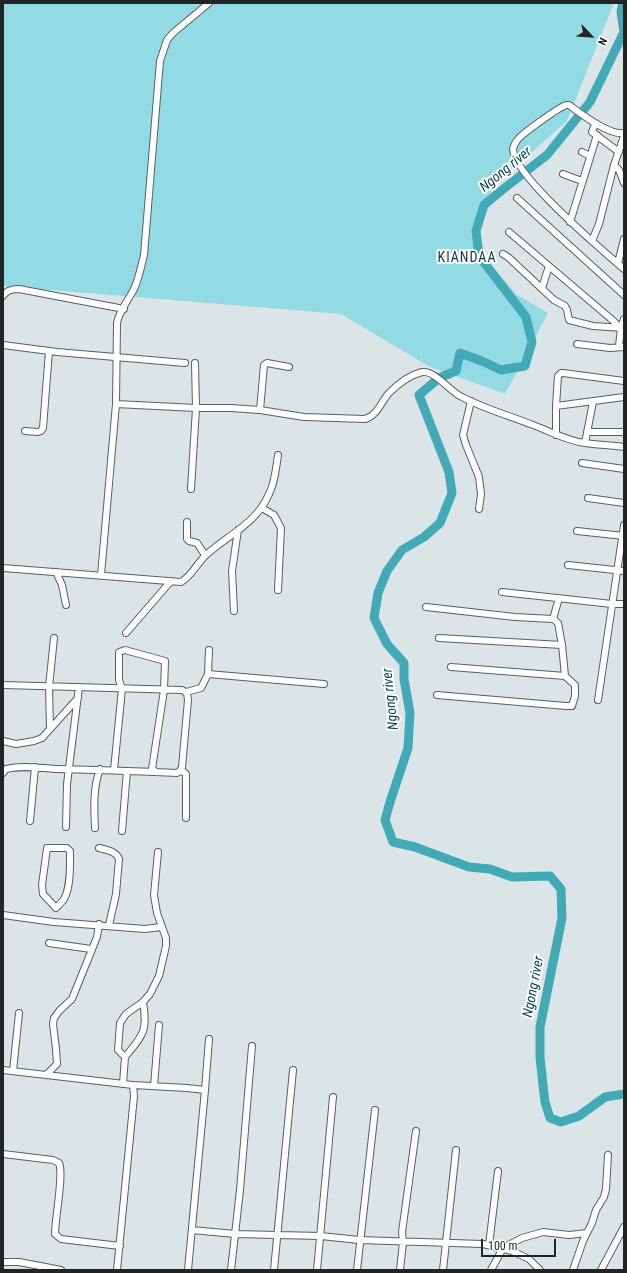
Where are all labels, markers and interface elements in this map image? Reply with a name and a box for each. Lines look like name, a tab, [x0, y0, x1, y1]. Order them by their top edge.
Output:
north arrow	[571, 16, 611, 56]
text: N	[595, 35, 610, 47]
water label: Ngong river	[477, 144, 535, 196]
district label: KIANDAA	[437, 250, 497, 266]
water label: Ngong river	[379, 667, 403, 731]
water label: Ngong river	[520, 955, 548, 1019]
scale bar	[483, 1231, 558, 1257]
text: 100 m	[488, 1239, 518, 1253]

